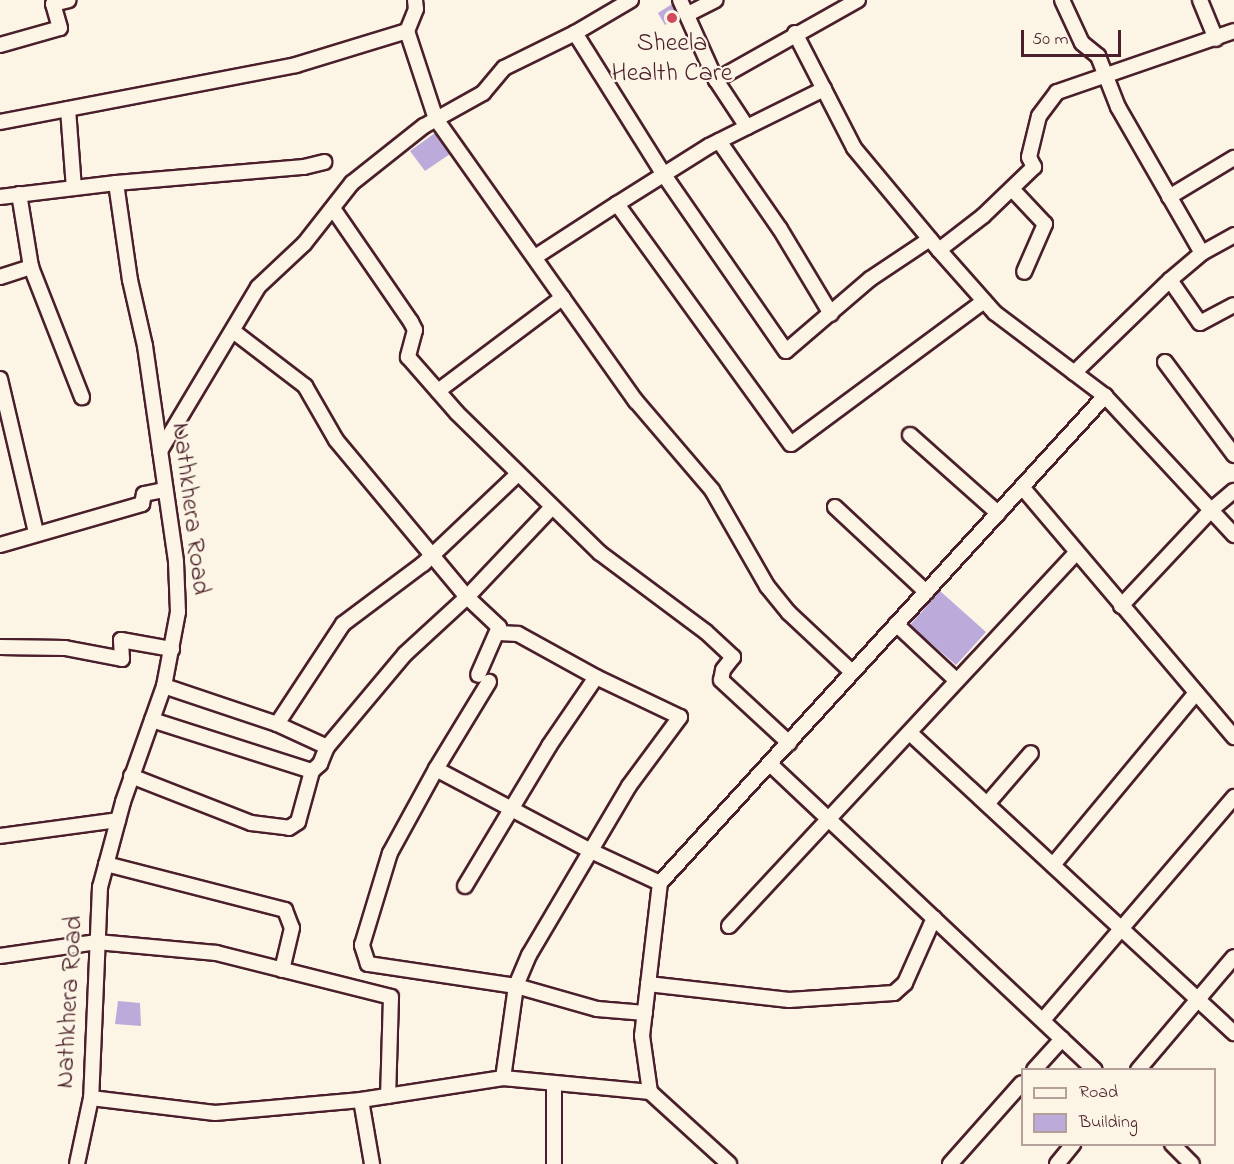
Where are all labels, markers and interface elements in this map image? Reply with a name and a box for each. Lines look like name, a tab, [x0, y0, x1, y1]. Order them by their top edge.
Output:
marker: Sheela Health Care	[663, 9, 681, 27]
scale bar	[1024, 18, 1124, 56]
text: 50 m	[1032, 27, 1069, 53]
place label: Sheela Health Care	[612, 29, 732, 90]
street label: Nathkhera Road	[163, 421, 215, 597]
street label: Nathkhera Road	[51, 915, 91, 1089]
legend	[1021, 1068, 1216, 1146]
text: Road	[1079, 1080, 1118, 1106]
text: Building	[1079, 1110, 1138, 1136]

